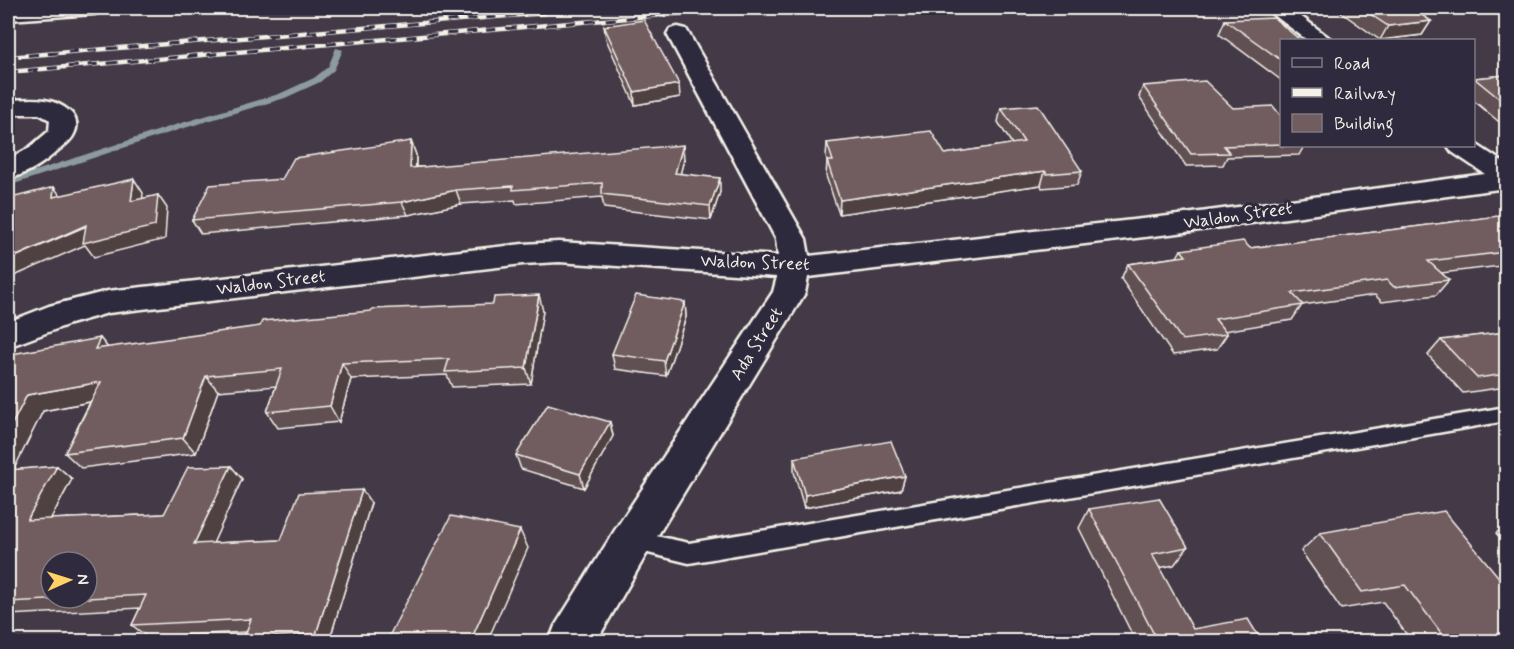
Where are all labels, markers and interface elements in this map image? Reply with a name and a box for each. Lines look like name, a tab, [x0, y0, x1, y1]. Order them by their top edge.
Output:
legend	[1280, 39, 1475, 147]
text: Road	[1334, 52, 1370, 76]
text: Railway	[1334, 82, 1396, 106]
text: Building	[1334, 112, 1394, 138]
street label: Waldon Street	[1182, 196, 1294, 235]
street label: Waldon Street	[700, 249, 810, 277]
street label: Waldon Street	[215, 264, 327, 302]
street label: Ada Street	[725, 303, 789, 385]
north arrow	[39, 550, 99, 610]
text: N	[72, 573, 93, 585]

